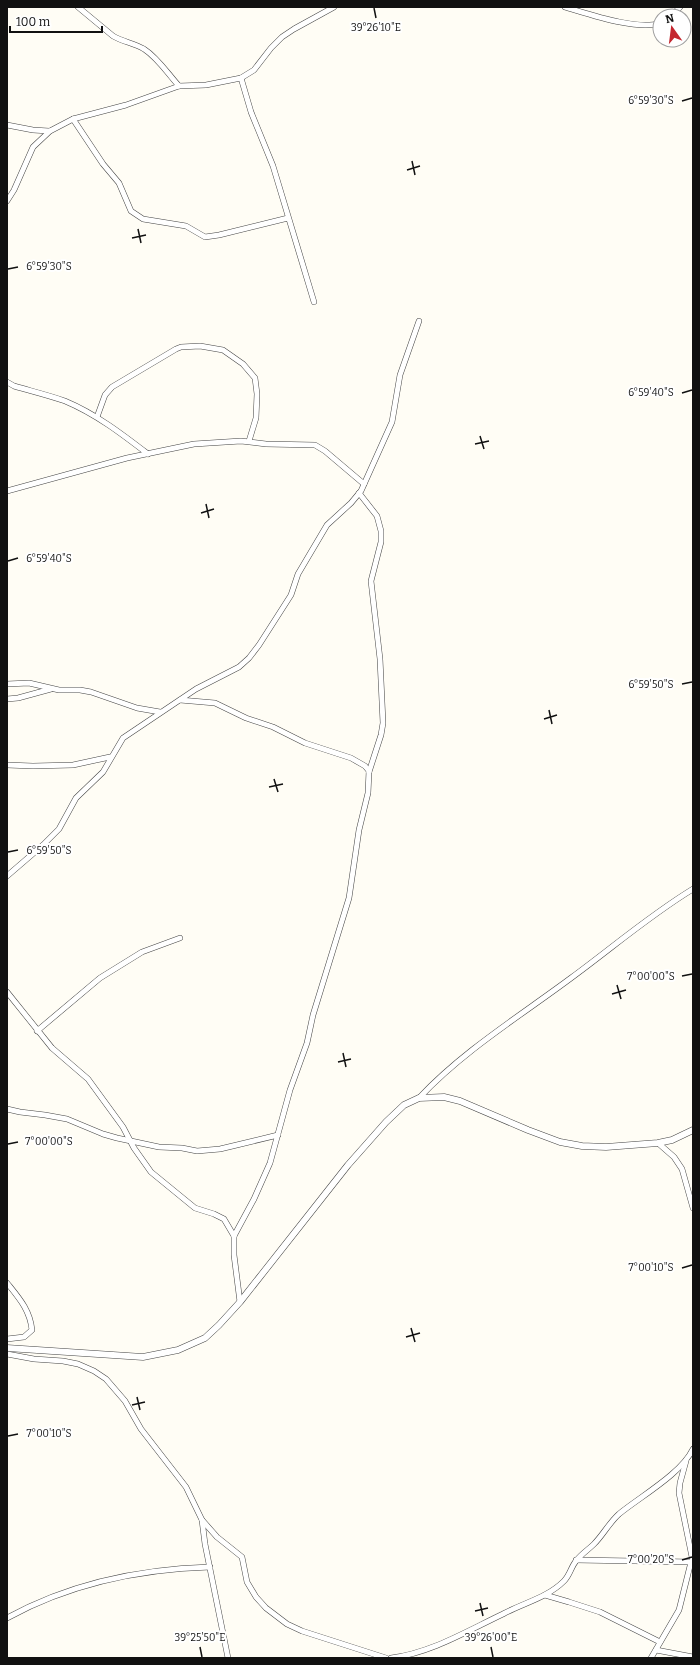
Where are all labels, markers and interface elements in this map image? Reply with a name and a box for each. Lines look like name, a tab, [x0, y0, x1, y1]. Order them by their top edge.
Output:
scale bar	[10, 8, 102, 34]
north arrow	[652, 8, 692, 48]
text: N	[664, 11, 676, 26]
text: 100 m	[16, 15, 51, 29]
text: 39°26'10"E	[351, 22, 401, 34]
text: 6°59'30"S	[628, 95, 674, 107]
text: 6°59'30"S	[26, 261, 72, 273]
text: 6°59'40"S	[628, 387, 674, 399]
text: 6°59'40"S	[26, 553, 72, 565]
text: 6°59'50"S	[629, 679, 674, 691]
text: 6°59'50"S	[27, 845, 72, 857]
text: 7°00'00"S	[627, 971, 675, 983]
text: 7°00'00"S	[25, 1136, 73, 1148]
text: 7°00'10"S	[628, 1262, 674, 1274]
text: 7°00'10"S	[26, 1428, 72, 1440]
text: 7°00'20"S	[628, 1554, 674, 1566]
text: 39°25'50"E	[175, 1632, 225, 1644]
text: 39°26'00"E	[465, 1632, 517, 1644]

